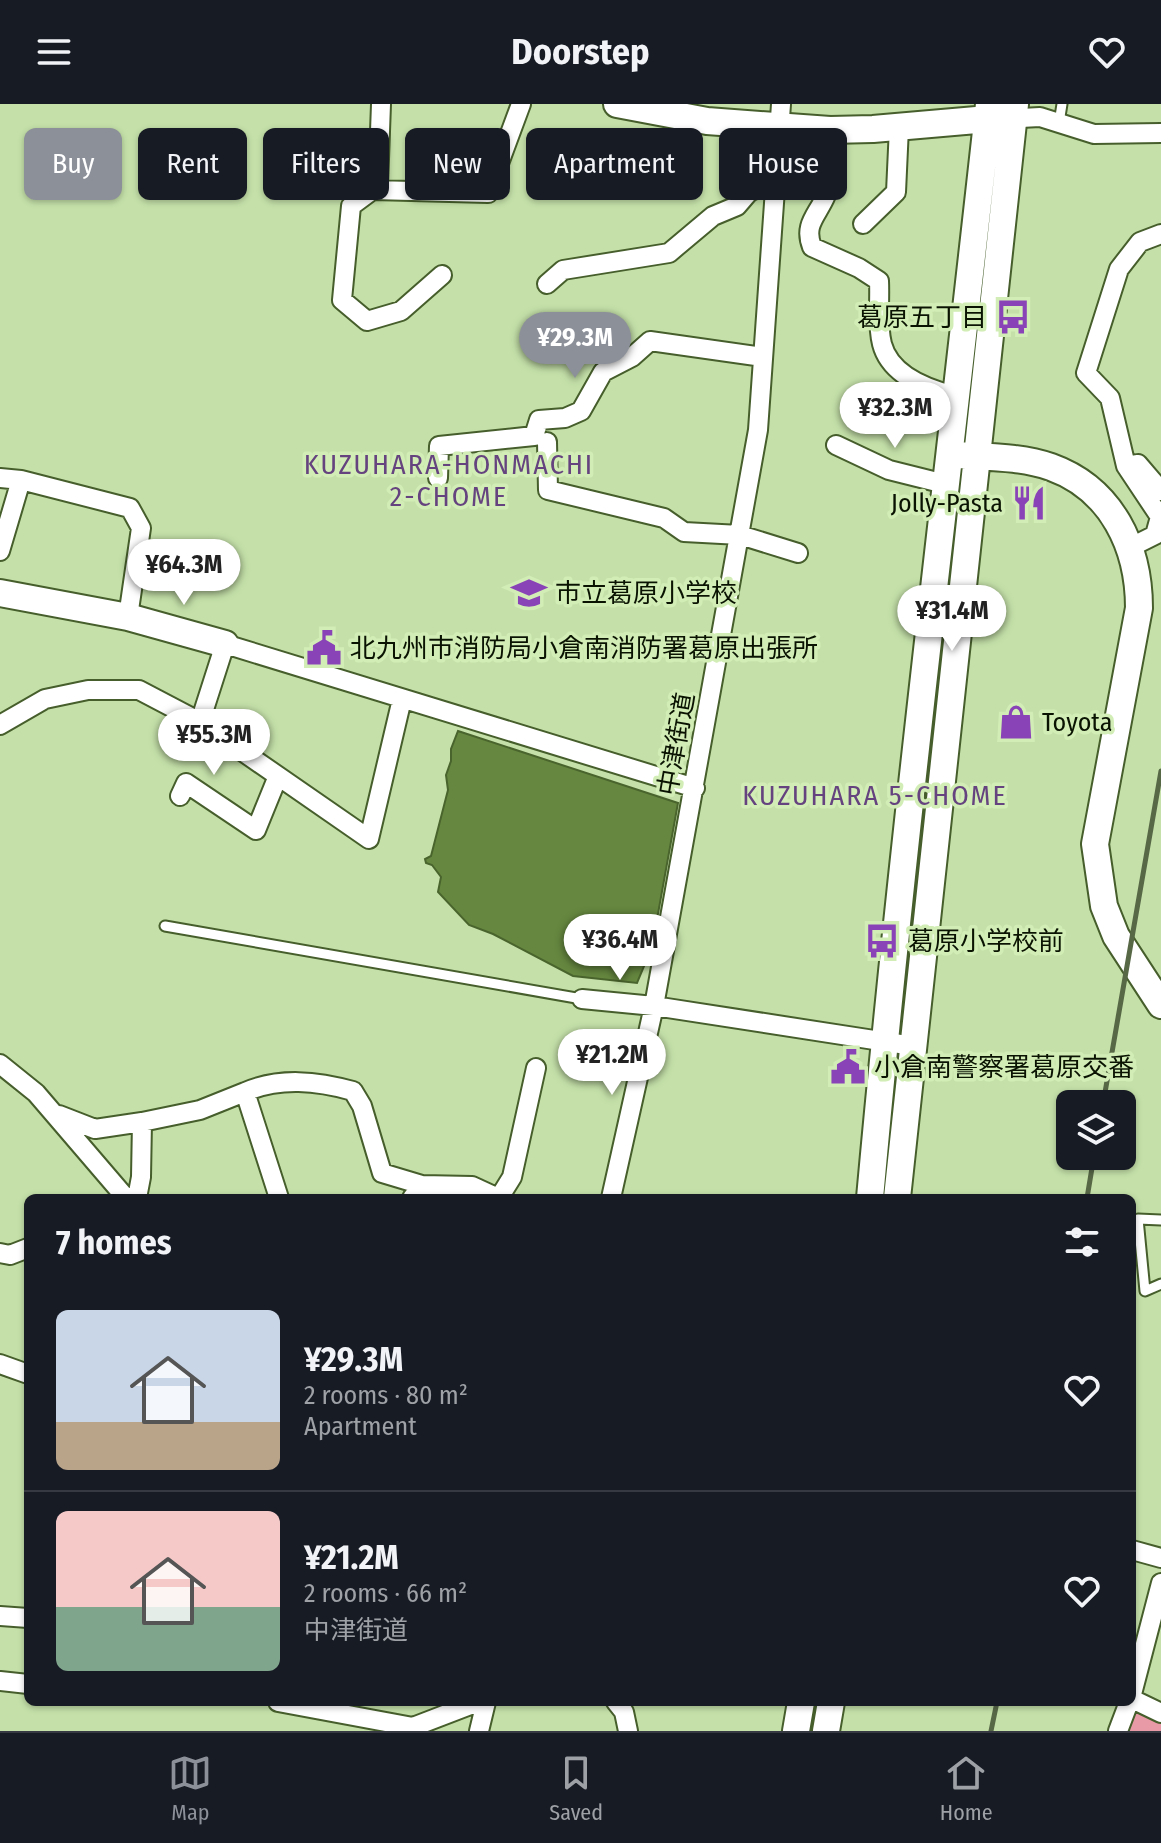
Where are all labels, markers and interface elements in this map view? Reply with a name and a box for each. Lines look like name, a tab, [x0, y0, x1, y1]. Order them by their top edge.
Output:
icon: menu	[32, 30, 76, 74]
text: Doorstep	[511, 30, 650, 74]
icon: heart	[1085, 30, 1129, 74]
chip: Buy	[24, 128, 122, 200]
chip: Rent	[138, 128, 247, 200]
chip: Filters	[263, 128, 389, 200]
chip: New	[405, 128, 510, 200]
chip: Apartment	[526, 128, 703, 200]
chip: House	[719, 128, 847, 200]
bus stop icon: 葛原五丁目	[994, 298, 1032, 336]
place label: 葛原五丁目	[857, 302, 987, 333]
pin: ¥29.3M	[510, 312, 640, 380]
text: ¥29.3M	[537, 322, 613, 353]
pin: ¥32.3M	[830, 382, 960, 450]
text: ¥32.3M	[858, 392, 932, 423]
district label: KUZUHARA-HONMACHI 2-CHOME	[304, 448, 594, 513]
restaurant icon: Jolly-Pasta	[1010, 484, 1048, 522]
place label: Jolly-Pasta	[891, 488, 1003, 519]
pin: ¥64.3M	[119, 539, 249, 607]
text: ¥64.3M	[145, 549, 223, 580]
school or university icon: 市立葛原小学校	[510, 574, 548, 612]
place label: 市立葛原小学校	[555, 578, 737, 609]
pin: ¥31.4M	[887, 585, 1017, 653]
text: ¥31.4M	[915, 595, 989, 626]
public building icon: 北九州市消防局小倉南消防署葛原出張所	[305, 629, 343, 667]
place label: 北九州市消防局小倉南消防署葛原出張所	[350, 633, 818, 664]
street label: 中津街道	[652, 690, 701, 798]
shop icon: Toyota	[997, 703, 1035, 741]
place label: Toyota	[1042, 707, 1112, 738]
pin: ¥55.3M	[149, 709, 279, 777]
text: ¥55.3M	[176, 719, 252, 750]
district label: KUZUHARA 5-CHOME	[742, 779, 1008, 812]
pin: ¥36.4M	[555, 914, 685, 982]
bus stop icon: 葛原小学校前	[863, 922, 901, 960]
text: ¥36.4M	[582, 924, 658, 955]
place label: 葛原小学校前	[908, 926, 1064, 957]
pin: ¥21.2M	[547, 1029, 677, 1097]
text: ¥21.2M	[576, 1039, 648, 1070]
public building icon: 小倉南警察署葛原交番	[829, 1048, 867, 1086]
place label: 小倉南警察署葛原交番	[874, 1052, 1134, 1083]
map controls	[1056, 1090, 1136, 1170]
button: layers	[1056, 1090, 1136, 1170]
icon: filters	[1060, 1220, 1104, 1264]
text: 7 homes	[56, 1222, 172, 1263]
text: ¥29.3M	[304, 1339, 403, 1380]
icon: home	[120, 1342, 216, 1438]
icon: heart	[1060, 1368, 1104, 1412]
text: 2 rooms · 80 m²	[304, 1380, 468, 1411]
text: Apartment	[304, 1411, 417, 1442]
text: ¥21.2M	[304, 1537, 399, 1578]
icon: home	[120, 1543, 216, 1639]
icon: heart	[1060, 1569, 1104, 1613]
text: 2 rooms · 66 m²	[304, 1578, 467, 1609]
text: 中津街道	[304, 1615, 408, 1646]
tab: Map	[168, 1751, 212, 1826]
tab: Saved	[549, 1751, 603, 1826]
tab: Home	[940, 1751, 993, 1826]

